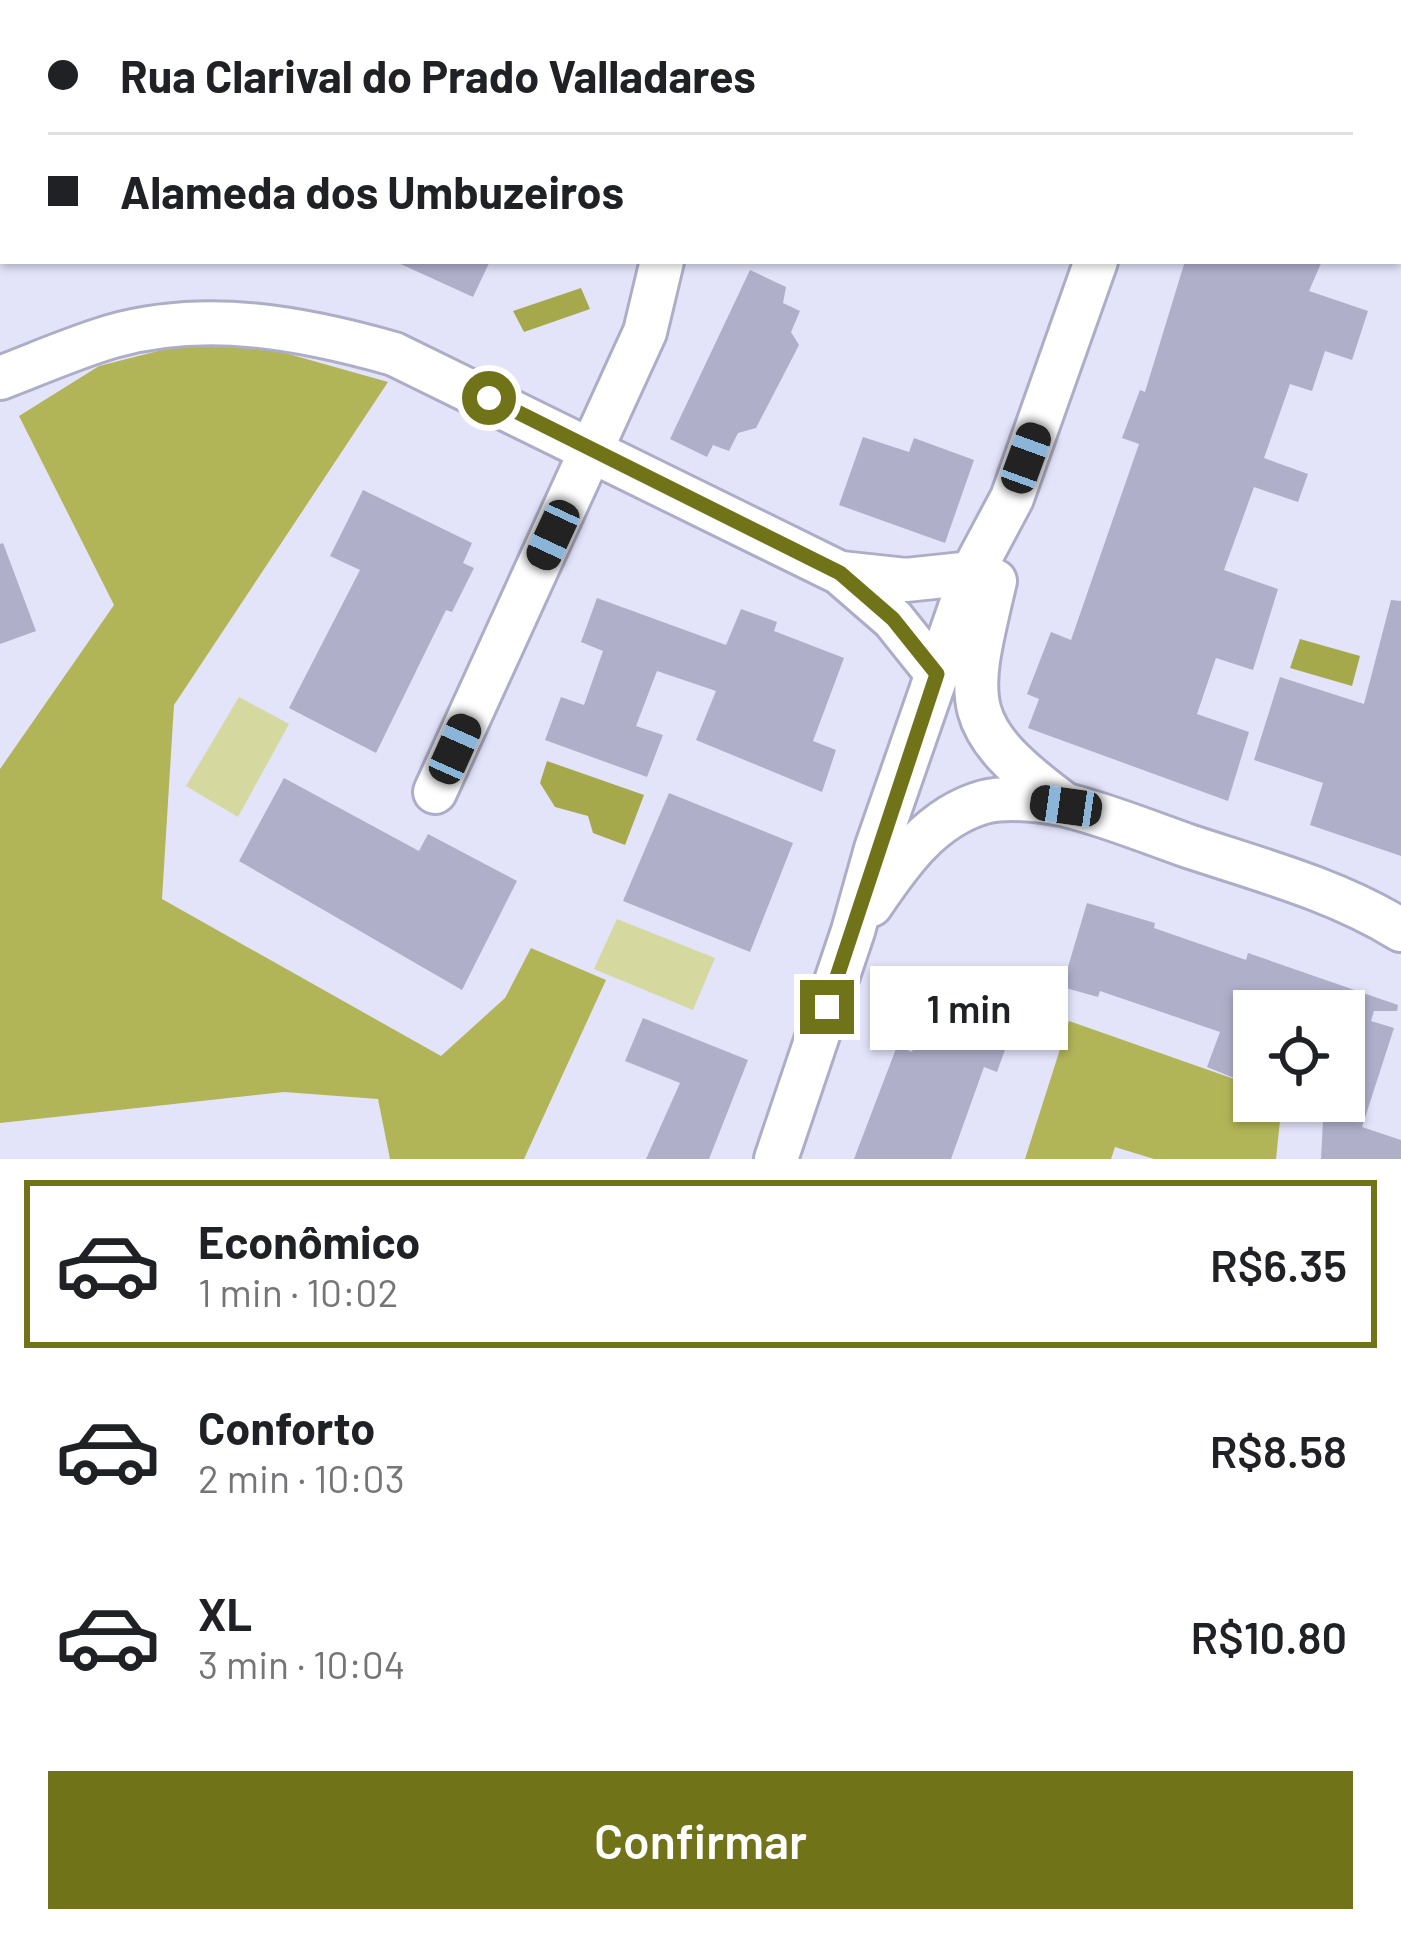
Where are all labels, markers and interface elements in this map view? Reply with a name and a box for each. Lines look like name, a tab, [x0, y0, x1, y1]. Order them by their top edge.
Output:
text: Rua Clarival do Prado Valladares	[120, 48, 756, 102]
text: Alameda dos Umbuzeiros	[120, 164, 624, 218]
route start	[462, 371, 516, 425]
car	[997, 418, 1055, 498]
car	[521, 495, 585, 575]
car	[424, 709, 486, 789]
car	[1028, 783, 1104, 829]
callout: 1 min	[869, 965, 1067, 1049]
route end	[800, 980, 854, 1034]
text: 1 min	[926, 984, 1012, 1031]
map controls	[1233, 990, 1365, 1122]
button: locate	[1233, 990, 1365, 1122]
icon: car	[54, 1210, 162, 1318]
text: Econômico	[198, 1214, 420, 1268]
text: R$6.35	[1210, 1237, 1347, 1291]
text: 1 min · 10:02	[198, 1268, 398, 1315]
icon: car	[54, 1396, 162, 1504]
text: Conforto	[198, 1400, 375, 1454]
text: R$8.58	[1210, 1423, 1347, 1477]
text: 2 min · 10:03	[198, 1454, 405, 1501]
icon: car	[54, 1582, 162, 1690]
text: XL	[198, 1586, 252, 1640]
text: R$10.80	[1191, 1609, 1347, 1663]
text: 3 min · 10:04	[198, 1640, 405, 1687]
button: Confirmar	[48, 1771, 1353, 1909]

